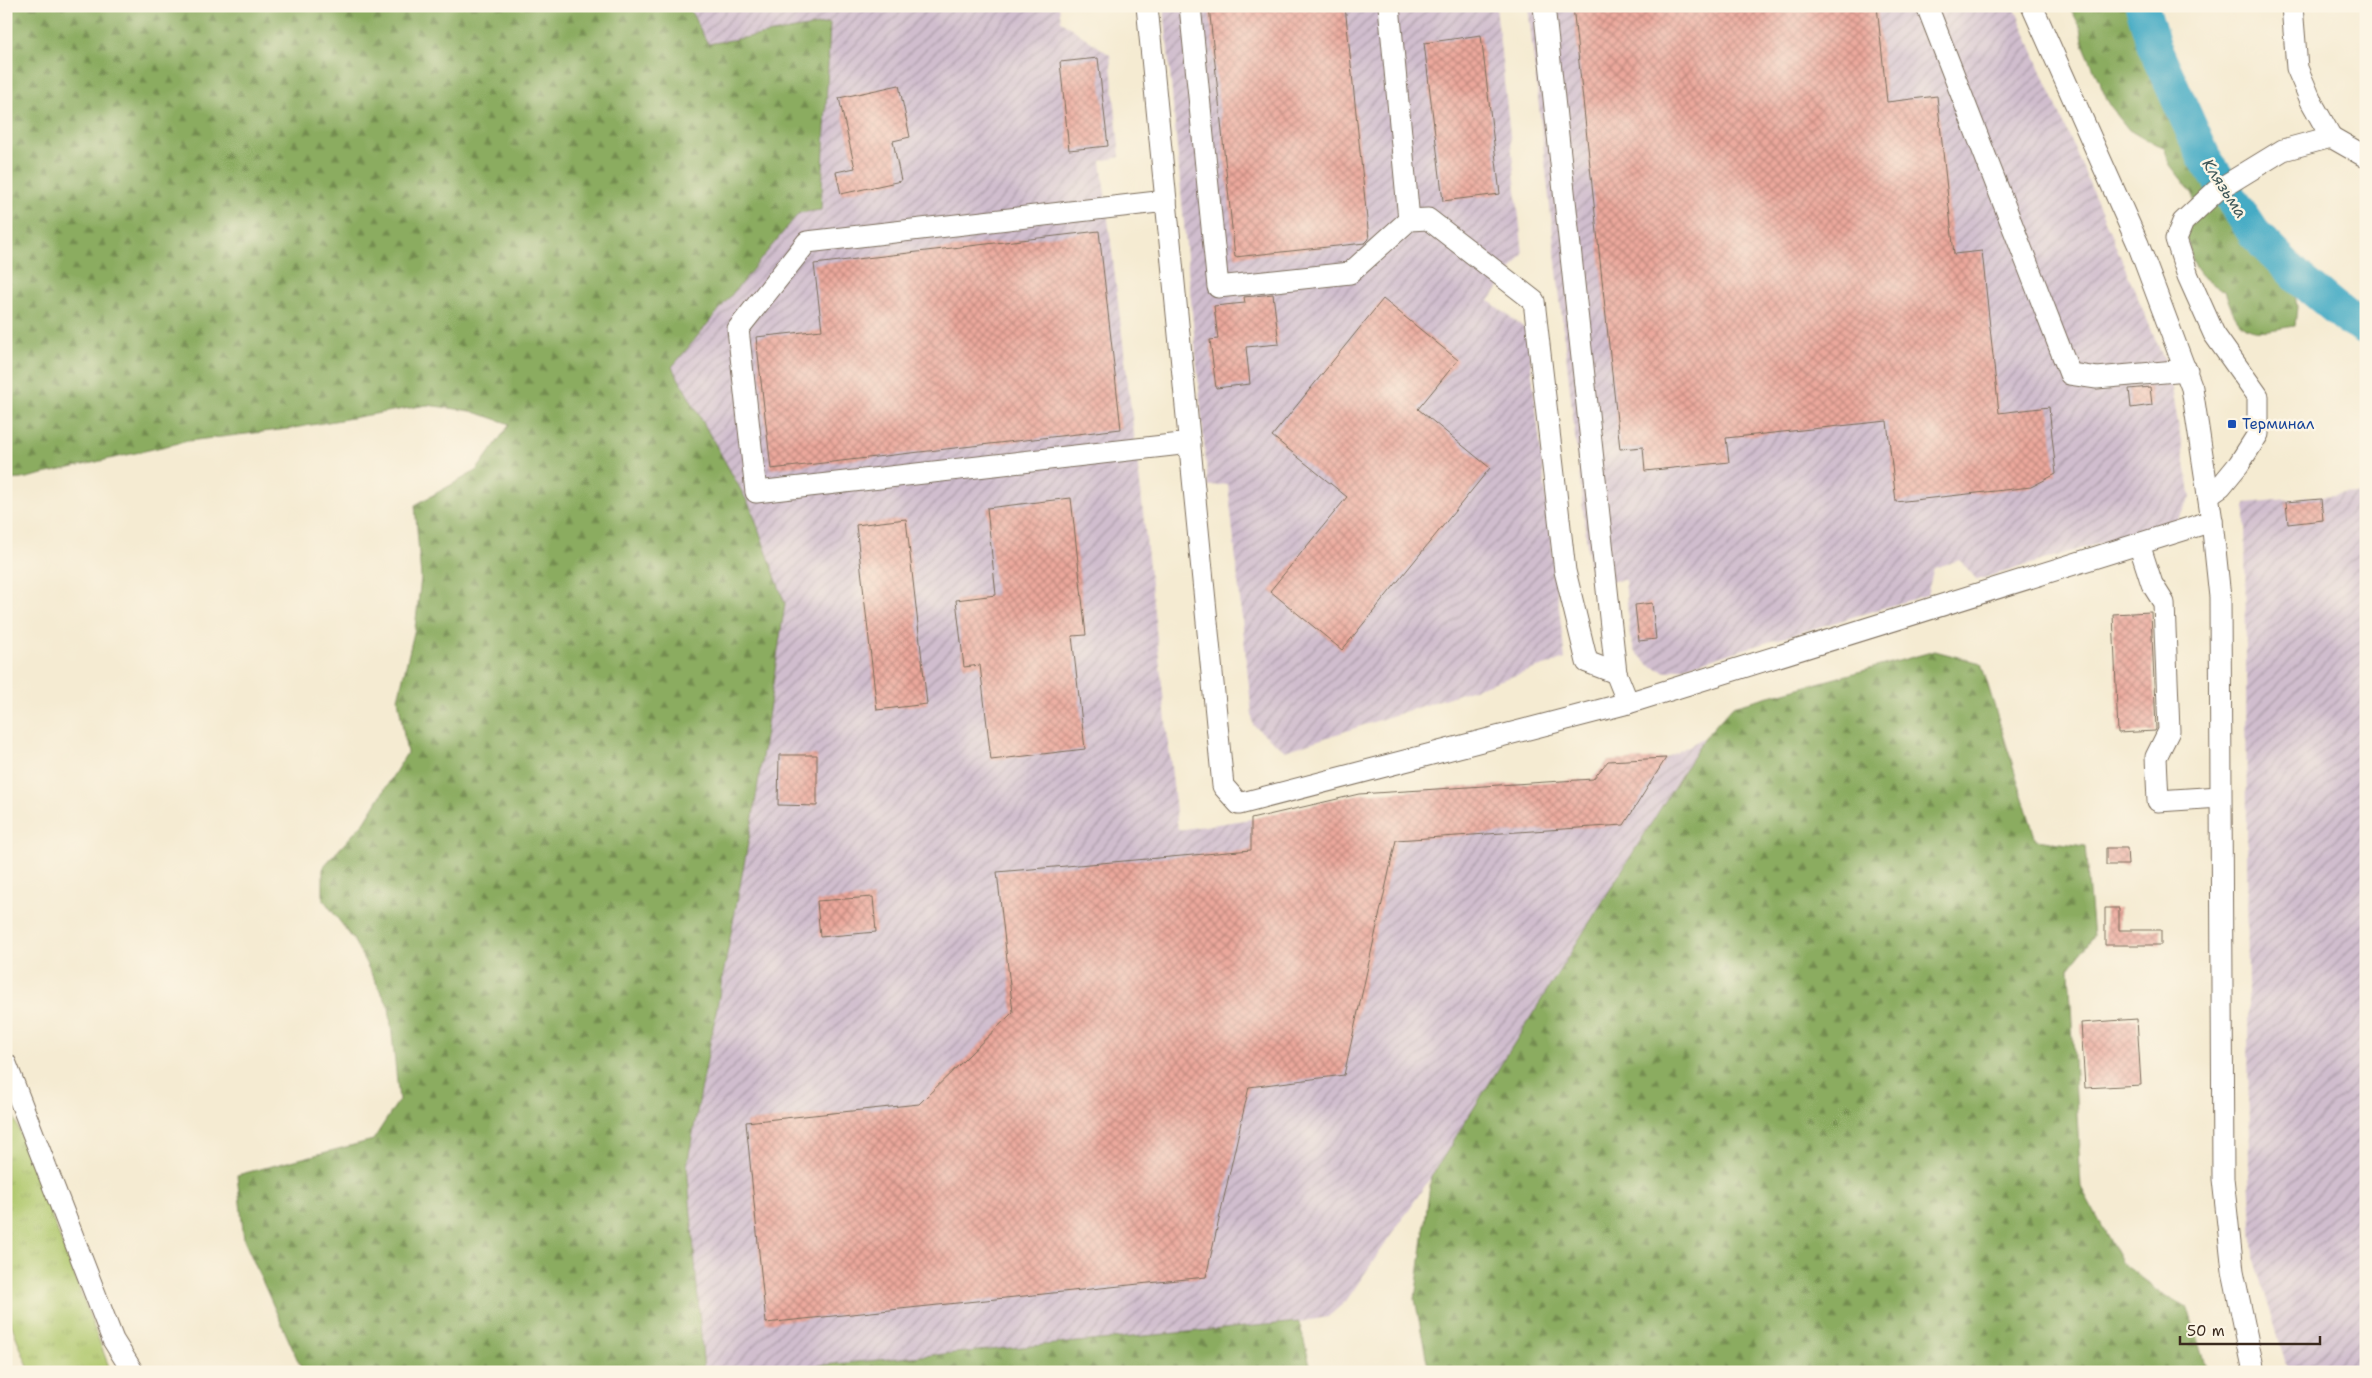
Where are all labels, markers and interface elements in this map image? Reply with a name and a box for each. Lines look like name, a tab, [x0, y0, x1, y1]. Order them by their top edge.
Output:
water label: Клязьма	[2198, 154, 2252, 222]
place label: Терминал	[2242, 414, 2315, 434]
marker: Терминал	[2226, 418, 2238, 430]
scale bar	[2180, 1313, 2320, 1345]
text: 50 m	[2187, 1321, 2225, 1341]

